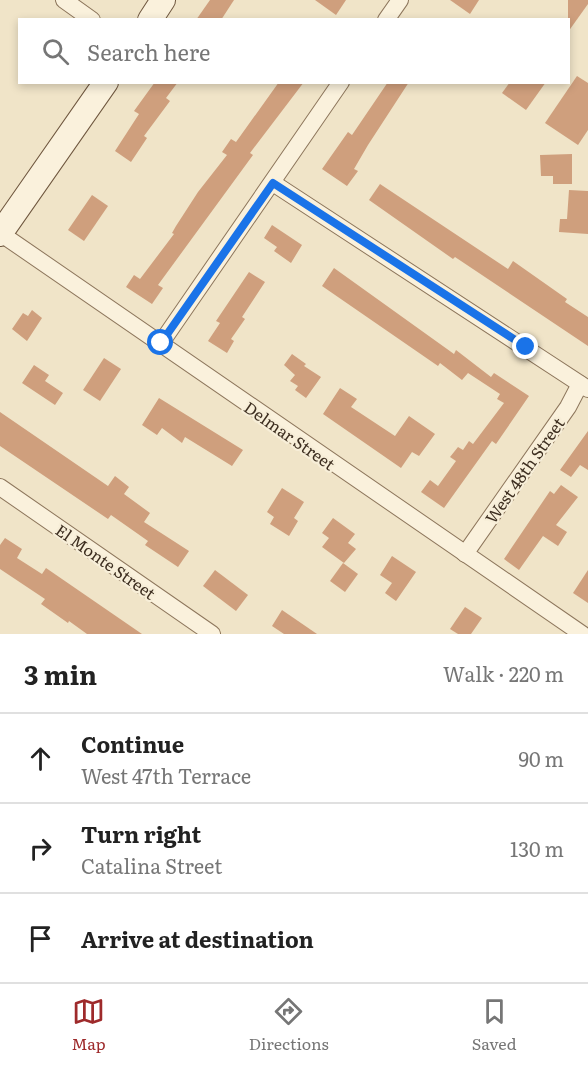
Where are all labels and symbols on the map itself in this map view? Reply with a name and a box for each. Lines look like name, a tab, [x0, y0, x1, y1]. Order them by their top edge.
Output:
route start	[147, 329, 173, 355]
route end	[512, 333, 538, 359]
street label: Delmar Street	[240, 395, 341, 476]
street label: West 48th Street	[478, 412, 570, 528]
street label: El Monte Street	[51, 517, 161, 605]

